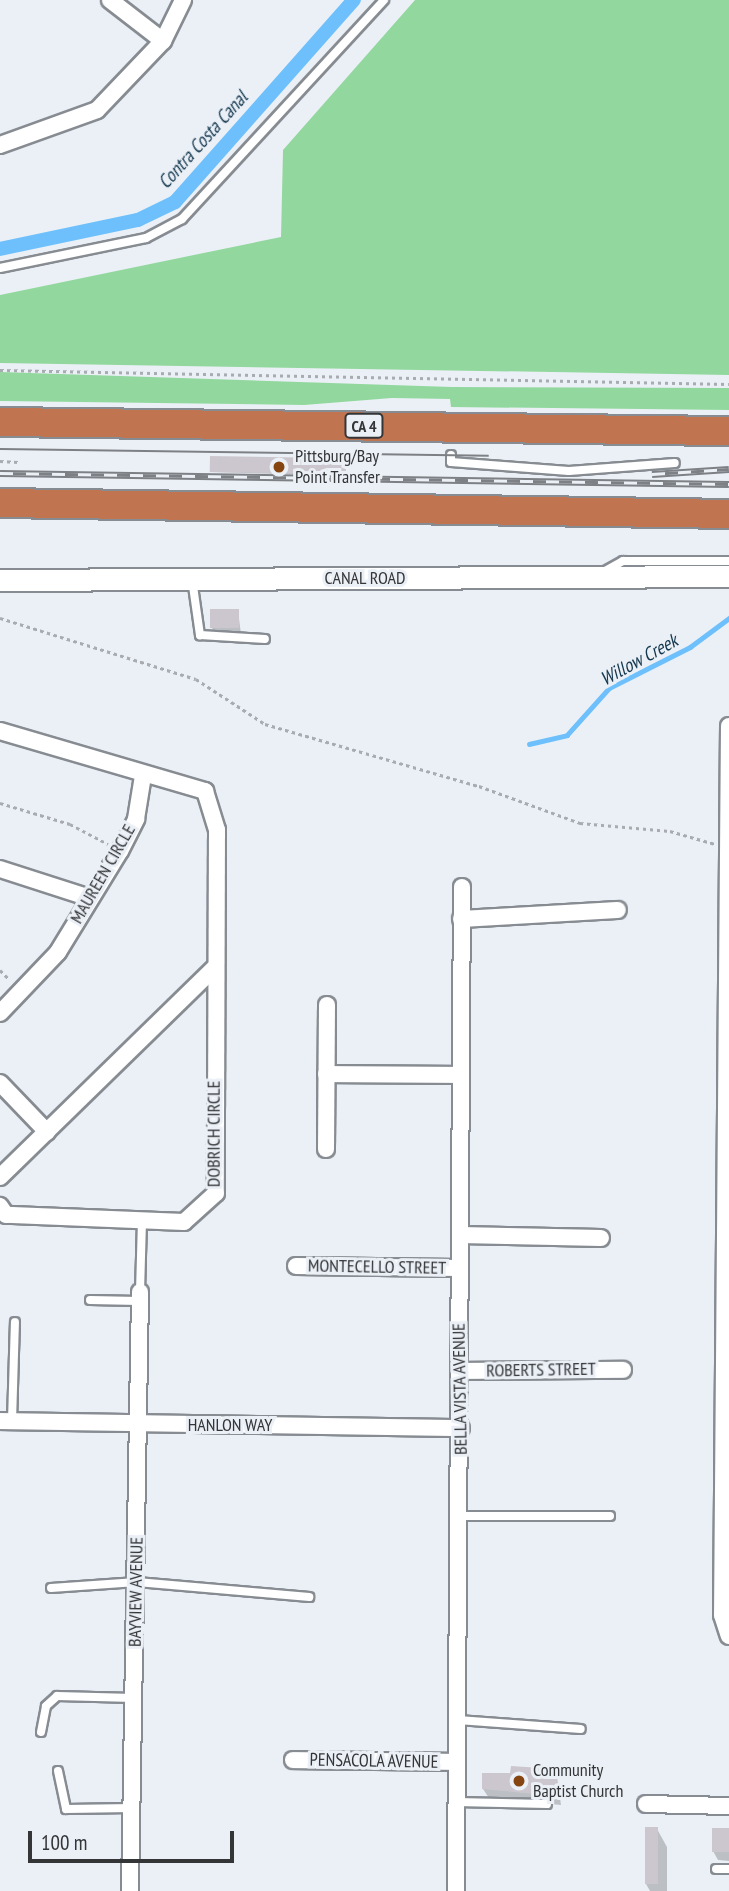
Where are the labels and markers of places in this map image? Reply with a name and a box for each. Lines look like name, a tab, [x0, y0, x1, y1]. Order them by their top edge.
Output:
place label: Pittsburg/Bay Point Transfer	[295, 446, 380, 489]
marker: Pittsburg/Bay Point Transfer	[269, 457, 289, 477]
place label: Community Baptist Church	[533, 1760, 623, 1802]
marker: Community Baptist Church	[511, 1773, 527, 1789]

